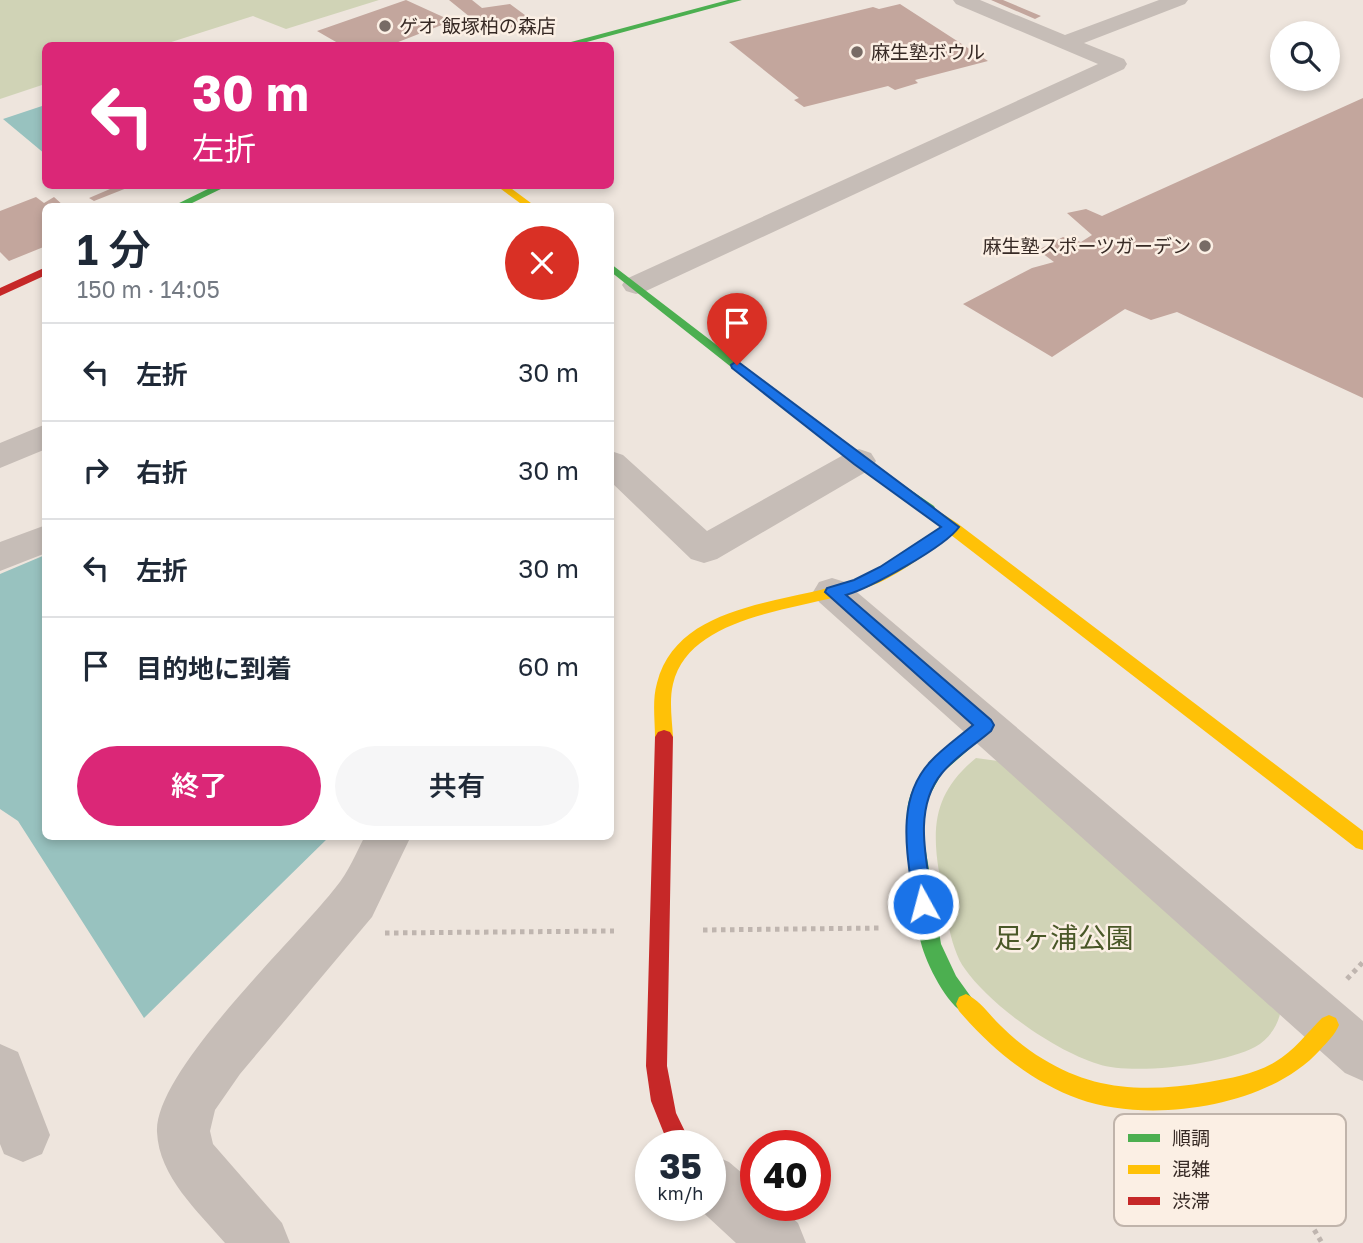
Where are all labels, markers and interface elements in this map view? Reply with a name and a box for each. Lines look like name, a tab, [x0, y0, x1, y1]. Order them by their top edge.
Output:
place label: ゲオ 飯塚柏の森店	[399, 14, 556, 37]
marker: ゲオ 飯塚柏の森店	[377, 18, 393, 34]
map controls	[1270, 21, 1340, 91]
button: search	[1270, 21, 1340, 91]
place label: 麻生塾ボウル	[871, 40, 985, 63]
marker: 麻生塾ボウル	[849, 44, 865, 60]
text: 30 m	[192, 63, 309, 122]
icon: left	[77, 70, 168, 161]
text: 左折	[192, 129, 256, 167]
text: 1 分	[77, 224, 151, 274]
button: close	[505, 226, 579, 300]
place label: 麻生塾スポーツガーデン	[982, 234, 1191, 257]
marker: 麻生塾スポーツガーデン	[1197, 238, 1213, 254]
text: 150 m · 14:05	[77, 275, 220, 303]
pin	[707, 293, 767, 365]
icon: arrive	[718, 304, 756, 342]
icon: left	[77, 353, 115, 391]
text: 30 m	[518, 357, 579, 388]
text: 左折	[136, 359, 188, 390]
icon: right	[77, 451, 115, 489]
text: 30 m	[518, 455, 579, 486]
text: 右折	[136, 457, 188, 488]
icon: left	[77, 549, 115, 587]
text: 30 m	[518, 553, 579, 584]
text: 左折	[136, 555, 188, 586]
icon: arrive	[77, 647, 115, 685]
text: 60 m	[518, 651, 579, 682]
text: 目的地に到着	[136, 653, 292, 684]
button: 終了	[77, 746, 321, 826]
button: 共有	[335, 746, 579, 826]
position arrow	[886, 867, 960, 941]
park label: 足ヶ浦公園	[994, 921, 1134, 954]
legend	[1114, 1114, 1346, 1226]
text: 順調	[1172, 1126, 1210, 1149]
speed limit sign: 40	[740, 1130, 831, 1221]
text: 35	[659, 1145, 702, 1187]
text: 混雑	[1172, 1157, 1210, 1180]
text: km/h	[658, 1182, 703, 1204]
text: 渋滞	[1172, 1189, 1210, 1212]

